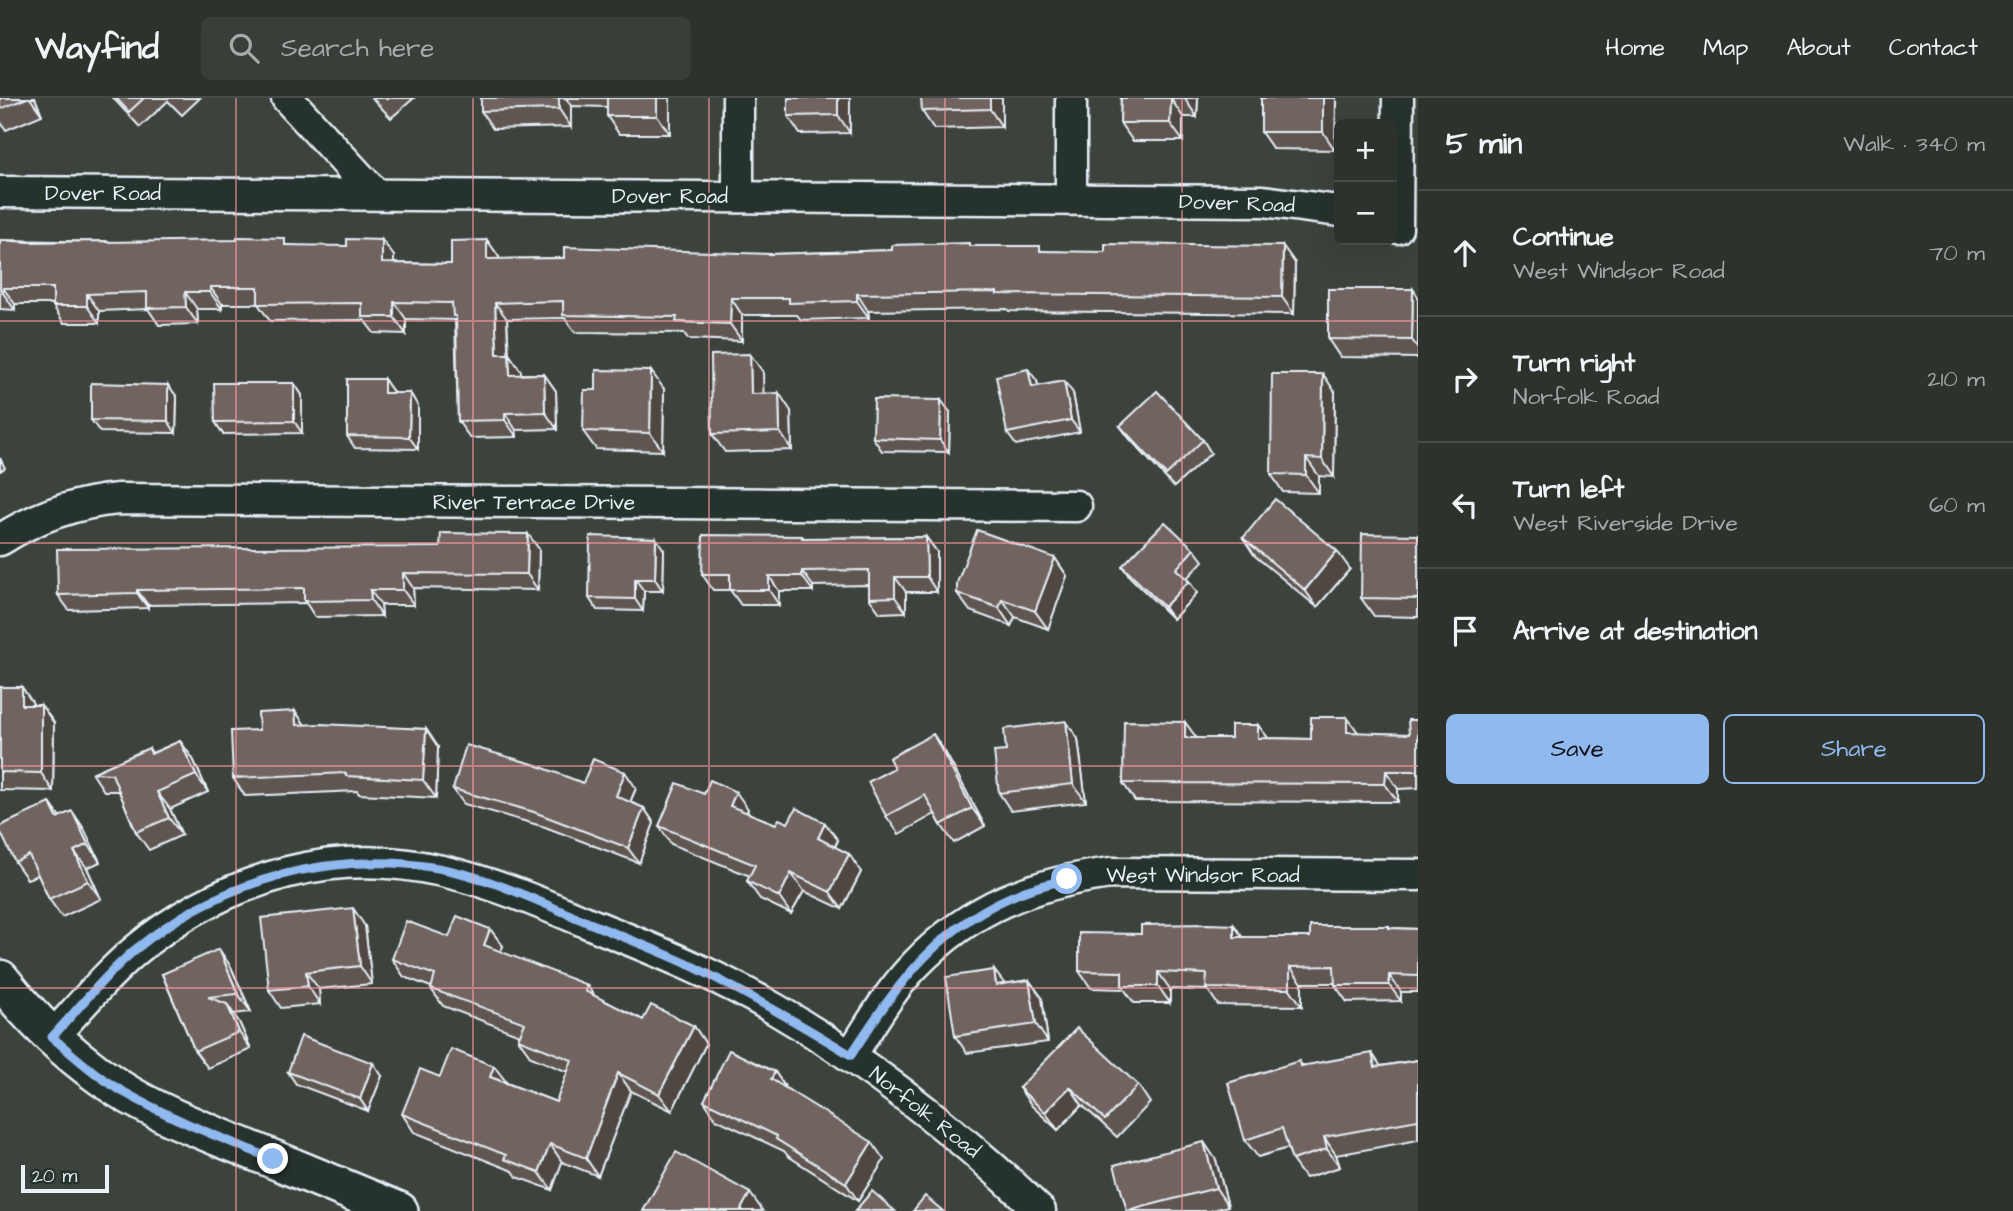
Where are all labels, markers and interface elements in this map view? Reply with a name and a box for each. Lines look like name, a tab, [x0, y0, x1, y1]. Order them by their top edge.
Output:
search box	[201, 17, 691, 80]
text: Wayfind	[35, 25, 159, 71]
icon: search	[225, 29, 263, 67]
text: Search here	[281, 30, 434, 66]
text: Home	[1605, 31, 1665, 65]
text: Map	[1703, 31, 1748, 65]
text: About	[1786, 31, 1851, 65]
text: Contact	[1889, 31, 1978, 65]
map controls	[1334, 119, 1397, 245]
button: +	[1334, 119, 1397, 182]
text: 5 min	[1446, 123, 1522, 165]
text: Walk · 340 m	[1843, 128, 1985, 160]
street label: Dover Road	[45, 179, 161, 208]
street label: Dover Road	[612, 182, 728, 211]
button: −	[1334, 182, 1397, 245]
street label: Dover Road	[1179, 187, 1296, 220]
text: Continue	[1513, 219, 1614, 255]
icon: ahead	[1446, 234, 1484, 272]
text: 70 m	[1929, 237, 1985, 269]
text: West Windsor Road	[1513, 255, 1725, 287]
text: Turn right	[1513, 345, 1635, 381]
icon: right	[1446, 360, 1484, 398]
text: 210 m	[1927, 363, 1985, 395]
text: Norfolk Road	[1513, 381, 1659, 413]
text: Turn left	[1513, 471, 1624, 507]
icon: left	[1446, 486, 1484, 524]
street label: River Terrace Drive	[433, 488, 635, 517]
text: 60 m	[1929, 489, 1985, 521]
text: West Riverside Drive	[1513, 507, 1738, 539]
icon: arrive	[1446, 612, 1484, 650]
text: Arrive at destination	[1513, 613, 1758, 649]
button: Save	[1446, 714, 1709, 784]
button: Share	[1723, 714, 1985, 784]
street label: West Windsor Road	[1106, 861, 1300, 890]
route start	[1051, 863, 1082, 894]
street label: Norfolk Road	[863, 1060, 986, 1165]
route end	[257, 1143, 288, 1174]
scale bar	[21, 1162, 108, 1194]
text: 20 m	[32, 1163, 77, 1190]

